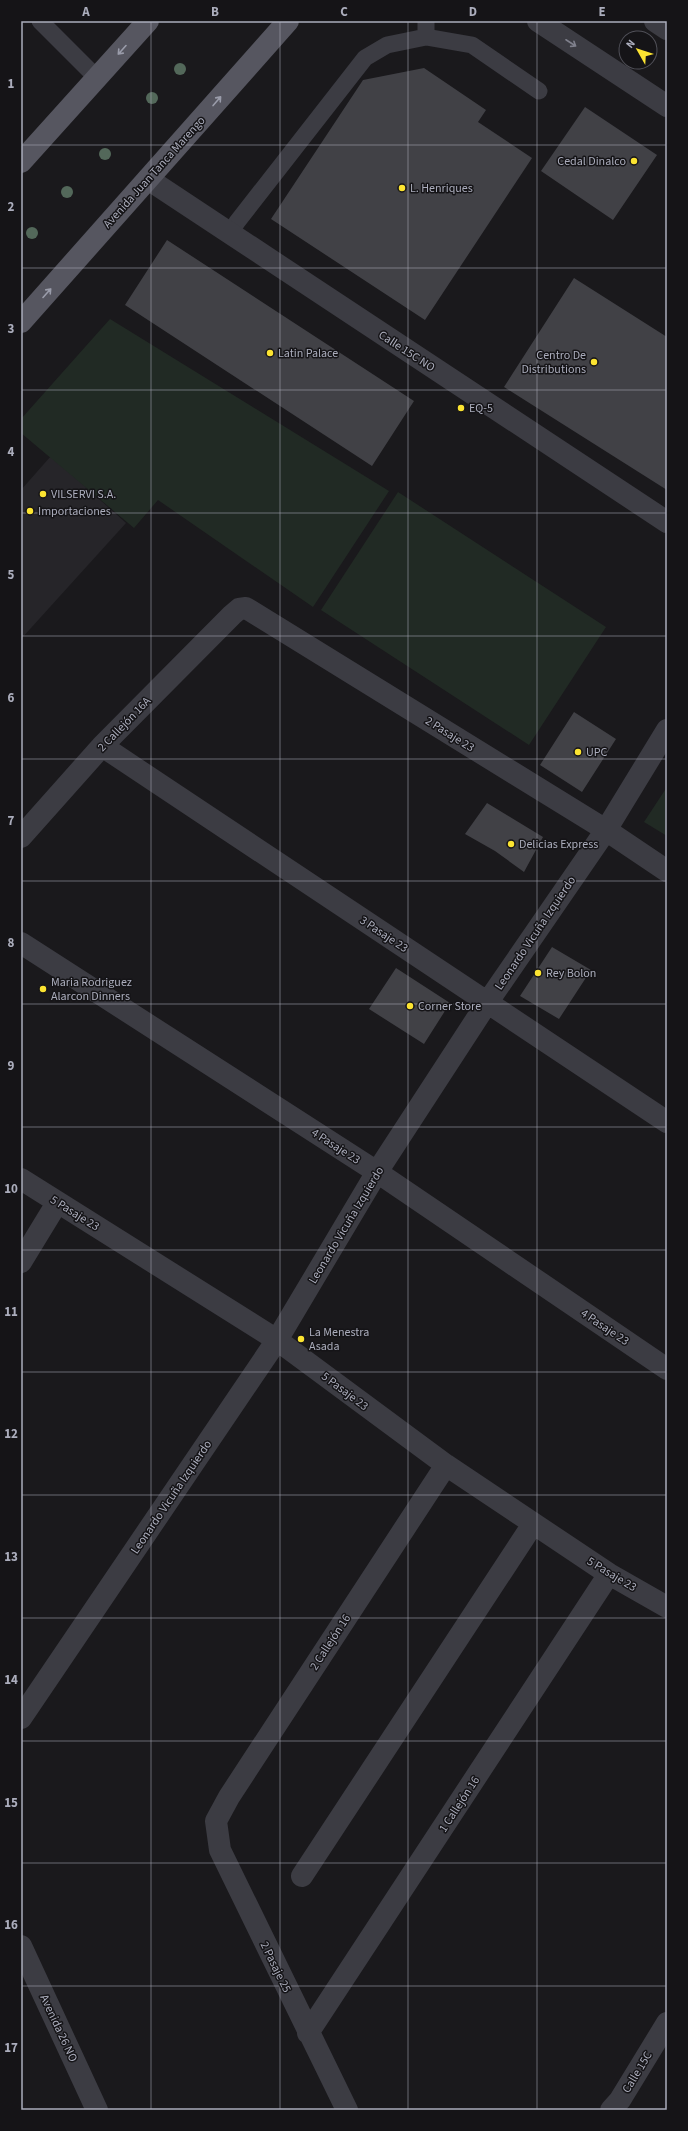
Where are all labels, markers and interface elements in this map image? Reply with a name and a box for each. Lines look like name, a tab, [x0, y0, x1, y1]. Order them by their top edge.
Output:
text: A	[81, 3, 90, 21]
text: B	[211, 3, 219, 21]
text: C	[340, 3, 348, 21]
text: D	[469, 3, 477, 21]
text: E	[598, 3, 606, 21]
north arrow	[618, 30, 658, 70]
text: N	[622, 36, 639, 52]
one-way arrow	[565, 39, 577, 47]
one-way arrow	[117, 45, 126, 55]
text: 1	[8, 75, 15, 93]
one-way arrow	[212, 96, 221, 107]
street label: Avenida Juan Tanca Marengo	[99, 113, 209, 232]
place label: Cedal Dinalco	[557, 153, 626, 170]
marker: Cedal Dinalco	[629, 156, 639, 166]
place label: L. Henriques	[410, 180, 473, 197]
marker: L. Henriques	[397, 183, 407, 193]
text: 2	[8, 198, 15, 216]
one-way arrow	[42, 288, 52, 298]
text: 3	[8, 320, 15, 338]
street label: Calle 15C NO	[375, 327, 438, 376]
place label: Latin Palace	[278, 345, 338, 362]
place label: Centro De Distributions	[521, 347, 586, 378]
marker: Latin Palace	[265, 348, 275, 358]
marker: Centro De Distributions	[589, 357, 599, 367]
place label: EQ-5	[469, 400, 493, 417]
marker: EQ-5	[456, 403, 466, 413]
text: 4	[8, 443, 15, 461]
place label: VILSERVI S.A.	[51, 486, 116, 503]
marker: VILSERVI S.A.	[38, 489, 48, 499]
place label: Importaciones	[38, 503, 111, 520]
marker: Importaciones	[25, 506, 35, 516]
text: 5	[8, 566, 15, 584]
text: 6	[8, 689, 15, 707]
street label: 2 Callejón 16A	[94, 693, 155, 756]
street label: 2 Pasaje 23	[422, 713, 478, 756]
place label: UPC	[586, 744, 608, 761]
marker: UPC	[573, 747, 583, 757]
text: 7	[8, 812, 15, 830]
place label: Delicias Express	[519, 836, 598, 853]
marker: Delicias Express	[506, 839, 516, 849]
street label: Leonardo Vicuña Izquierdo	[491, 873, 580, 994]
street label: 3 Pasaje 23	[356, 912, 411, 957]
text: 8	[8, 934, 15, 952]
place label: Rey Bolon	[546, 965, 596, 982]
marker: Rey Bolon	[533, 968, 543, 978]
place label: Maria Rodriguez Alarcon Dinners	[51, 974, 132, 1005]
marker: Maria Rodriguez Alarcon Dinners	[38, 984, 48, 994]
place label: Corner Store	[418, 998, 481, 1015]
marker: Corner Store	[405, 1001, 415, 1011]
text: 9	[8, 1057, 15, 1075]
street label: 4 Pasaje 23	[308, 1124, 363, 1169]
street label: Leonardo Vicuña Izquierdo	[305, 1163, 388, 1287]
text: 10	[4, 1180, 18, 1198]
street label: 5 Pasaje 23	[47, 1192, 103, 1235]
text: 11	[4, 1303, 18, 1321]
street label: 4 Pasaje 23	[577, 1305, 632, 1350]
place label: La Menestra Asada	[309, 1324, 369, 1355]
marker: La Menestra Asada	[296, 1334, 306, 1344]
street label: 5 Pasaje 23	[318, 1368, 372, 1415]
text: 12	[4, 1425, 18, 1443]
street label: Leonardo Vicuña Izquierdo	[127, 1437, 216, 1558]
text: 13	[4, 1548, 18, 1566]
street label: 5 Pasaje 23	[584, 1553, 640, 1596]
street label: 2 Callejón 16	[306, 1611, 355, 1674]
text: 14	[4, 1671, 18, 1689]
street label: 1 Callejón 16	[435, 1773, 484, 1836]
text: 15	[4, 1794, 18, 1812]
text: 16	[4, 1916, 18, 1934]
street label: 2 Pasaje 25	[256, 1939, 295, 1996]
street label: Avenida 26 NO	[35, 1992, 82, 2065]
text: 17	[4, 2039, 18, 2057]
street label: Calle 15C	[618, 2048, 657, 2096]

